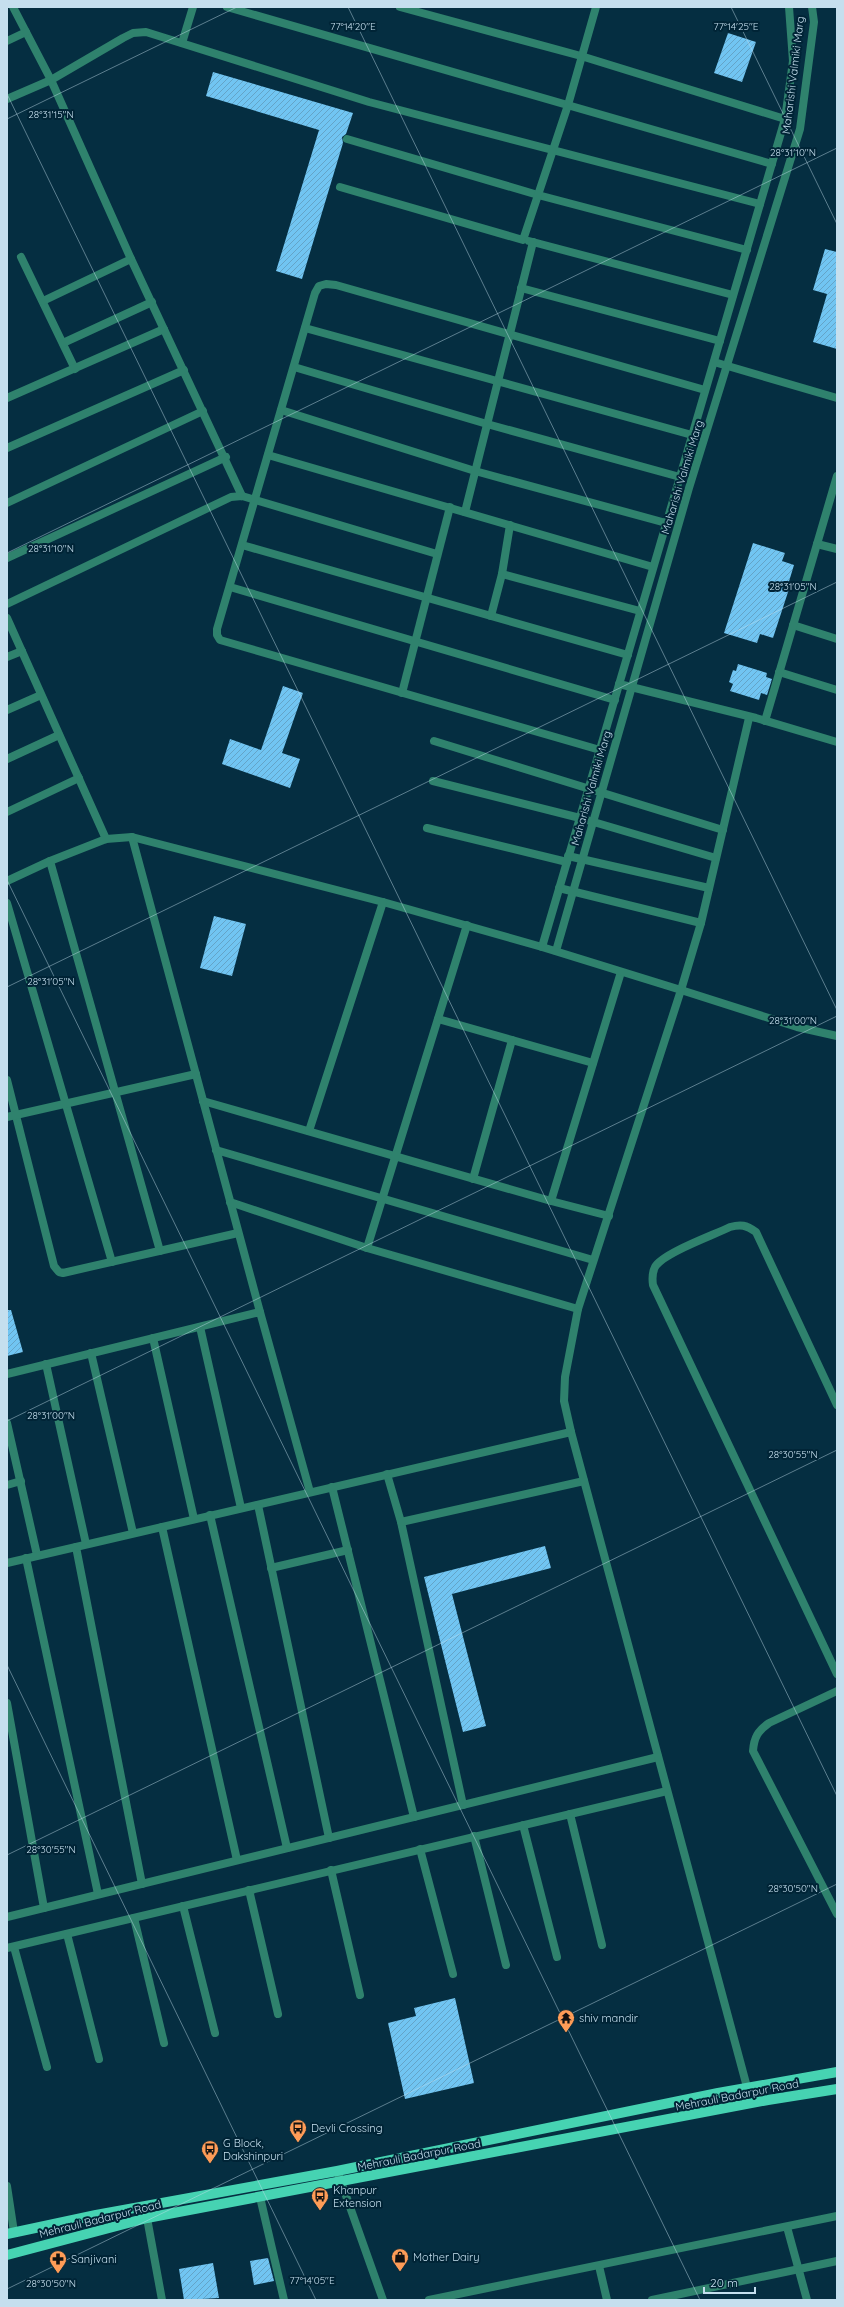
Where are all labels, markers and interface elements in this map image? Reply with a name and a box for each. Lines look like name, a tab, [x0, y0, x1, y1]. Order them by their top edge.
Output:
street label: Maharishi Valmiki Marg	[779, 15, 807, 135]
text: 77°14'20"E	[330, 20, 376, 33]
text: 77°14'25"E	[714, 20, 759, 33]
text: 28°31'15"N	[28, 108, 74, 121]
text: 28°31'10"N	[770, 146, 816, 159]
street label: Maharishi Valmiki Marg	[658, 418, 706, 536]
text: 28°31'10"N	[28, 542, 74, 555]
text: 28°31'05"N	[769, 580, 817, 593]
street label: Maharishi Valmiki Marg	[568, 729, 614, 847]
text: 28°31'05"N	[27, 975, 75, 988]
text: 28°31'00"N	[769, 1014, 817, 1027]
text: 28°31'00"N	[27, 1409, 75, 1422]
text: 28°30'55"N	[768, 1448, 818, 1461]
text: 28°30'55"N	[26, 1843, 76, 1856]
text: 28°30'50"N	[768, 1882, 818, 1895]
temple icon: shiv mandir	[556, 2008, 576, 2033]
place label: shiv mandir	[579, 2011, 639, 2025]
street label: Mehrauli Badarpur Road	[674, 2076, 800, 2114]
bus stop icon: Devli Crossing	[288, 2118, 308, 2143]
place label: Devli Crossing	[311, 2121, 383, 2135]
place label: G Block, Dakshinpuri	[223, 2136, 283, 2163]
street label: Mehrauli Badarpur Road	[356, 2136, 482, 2174]
bus stop icon: G Block, Dakshinpuri	[200, 2139, 220, 2164]
place label: Khanpur Extension	[333, 2183, 382, 2210]
bus stop icon: Khanpur Extension	[310, 2186, 330, 2211]
street label: Mehrauli Badarpur Road	[38, 2197, 162, 2241]
shop icon: Mother Dairy	[390, 2247, 410, 2272]
pharmacy icon: Sanjivani	[48, 2249, 68, 2274]
place label: Mother Dairy	[413, 2250, 480, 2264]
place label: Sanjivani	[71, 2252, 117, 2266]
scale bar	[704, 2269, 755, 2295]
text: 77°14'05"E	[289, 2274, 335, 2287]
text: 20 m	[710, 2275, 738, 2290]
text: 28°30'50"N	[26, 2277, 76, 2290]

